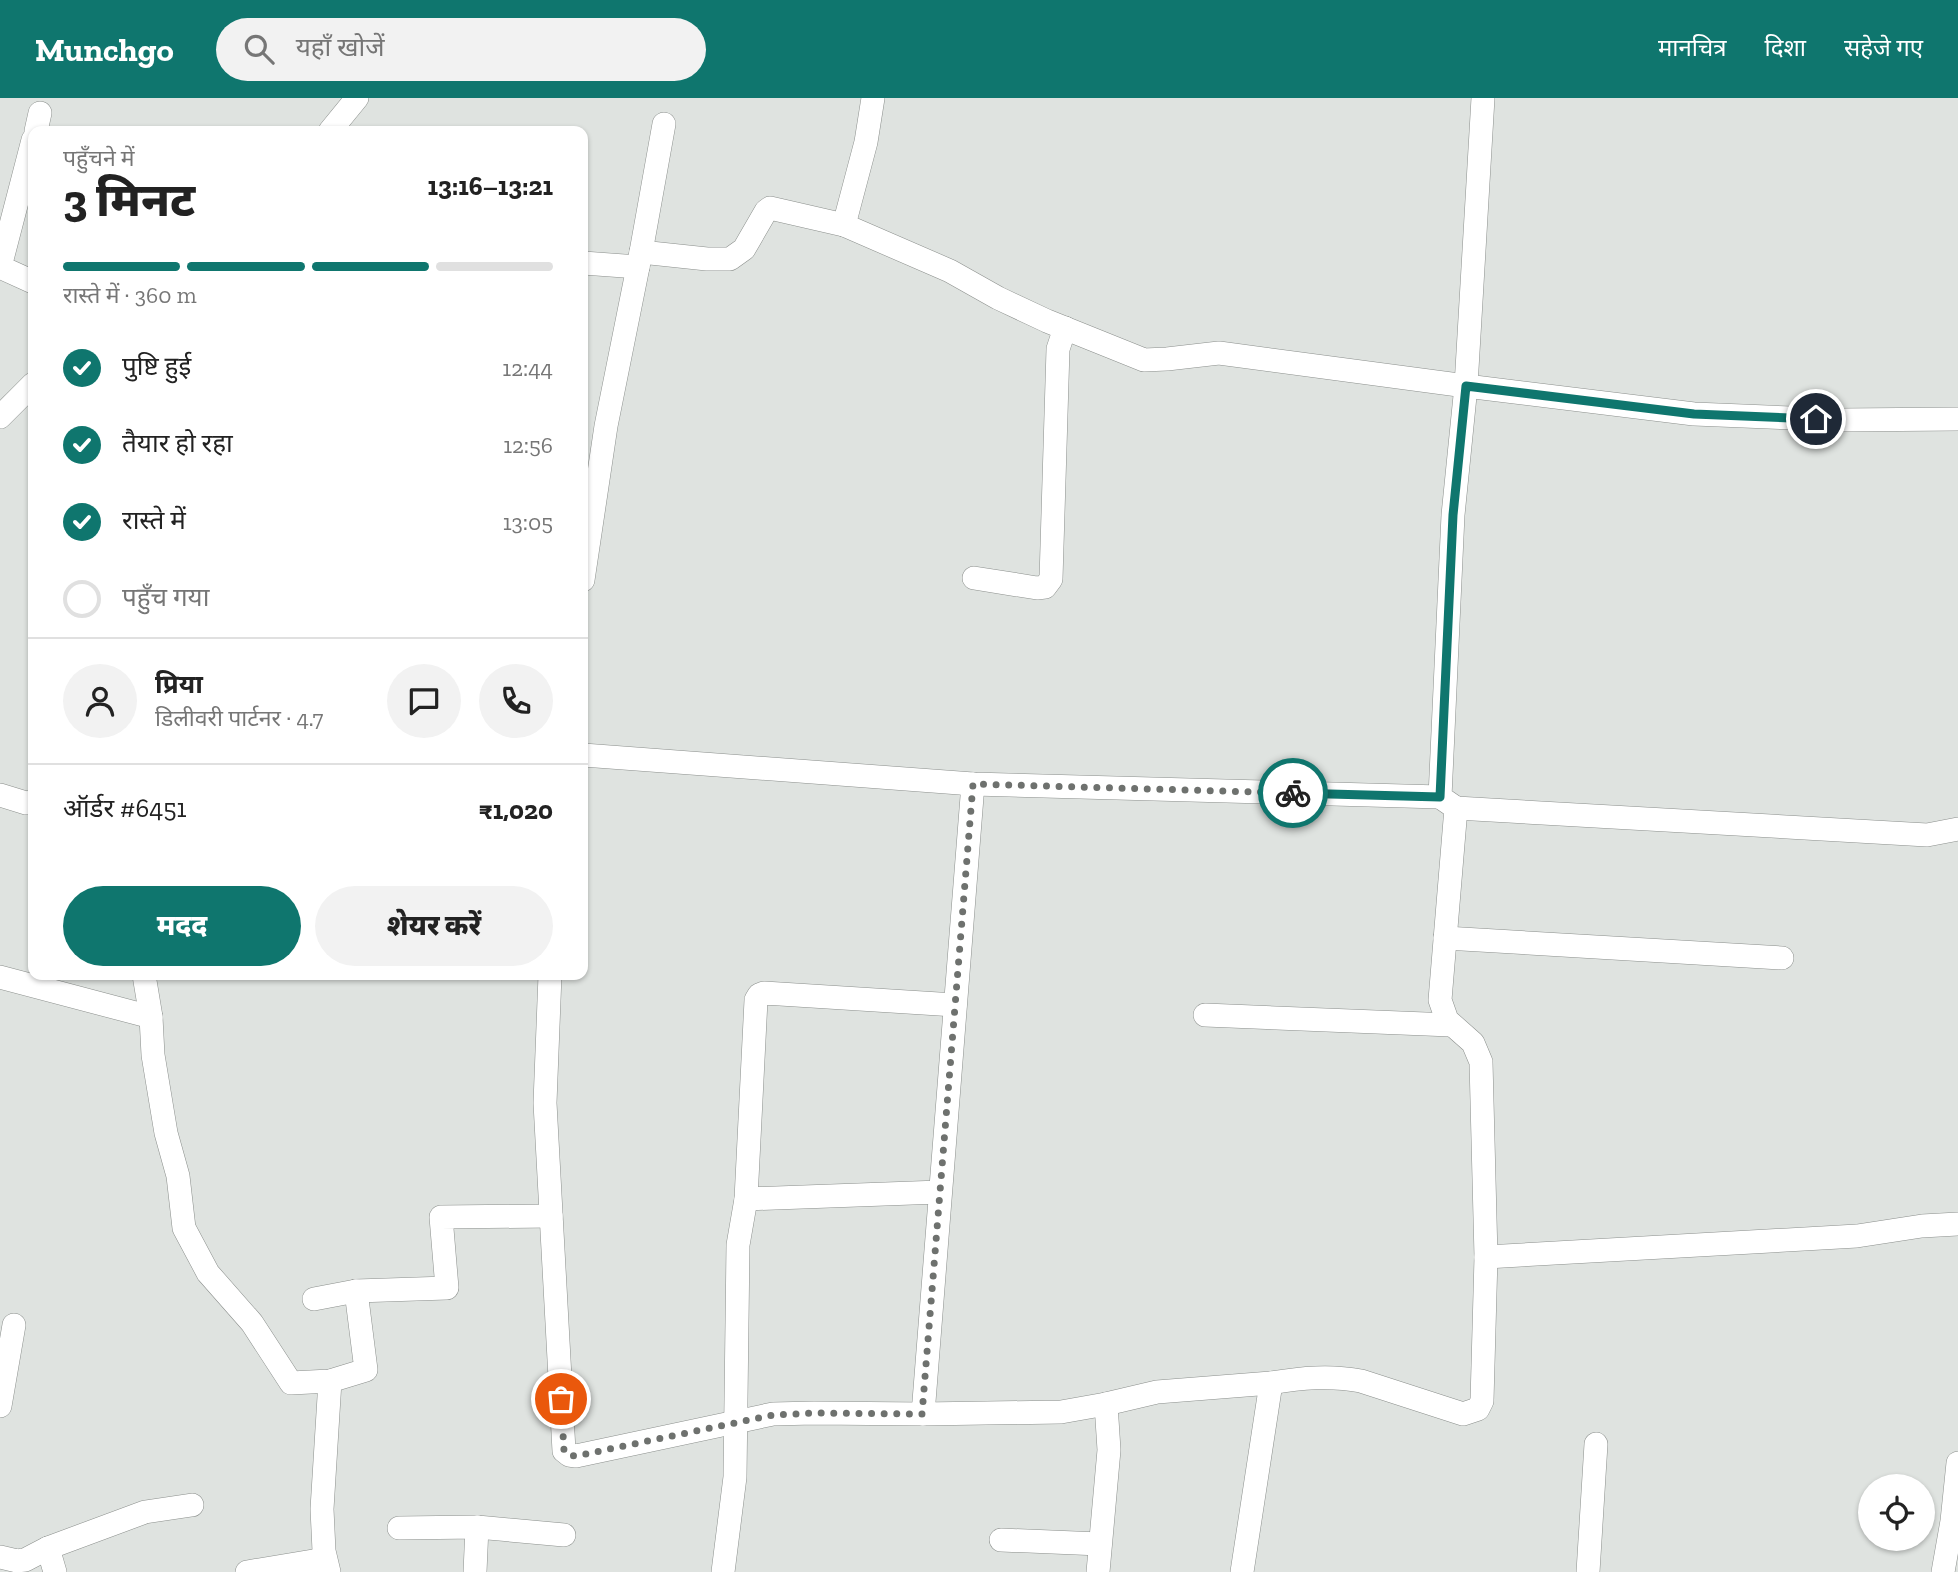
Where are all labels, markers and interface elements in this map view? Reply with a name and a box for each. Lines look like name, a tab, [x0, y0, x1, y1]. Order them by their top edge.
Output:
search box	[216, 18, 706, 81]
text: Munchgo	[35, 30, 174, 69]
icon: search	[240, 30, 278, 68]
text: यहाँ खोजें	[296, 31, 385, 63]
text: मानचित्र	[1658, 33, 1726, 62]
text: दिशा	[1764, 33, 1806, 62]
text: सहेजे गए	[1844, 33, 1923, 62]
text: पहुँचने में	[63, 144, 135, 172]
text: 13:16–13:21	[427, 170, 553, 202]
text: 3 मिनट	[63, 173, 195, 228]
text: रास्ते में · 360 m	[63, 281, 197, 309]
icon: check	[63, 349, 101, 387]
text: पुष्टि हुई	[122, 350, 191, 382]
text: 12:44	[502, 354, 553, 382]
pin	[1786, 389, 1846, 449]
icon: home	[1797, 400, 1835, 438]
icon: check	[63, 426, 101, 464]
text: तैयार हो रहा	[122, 427, 233, 459]
text: 12:56	[503, 431, 553, 459]
icon: check	[63, 503, 101, 541]
text: रास्ते में	[122, 504, 186, 536]
text: 13:05	[503, 508, 553, 536]
text: पहुँच गया	[122, 581, 209, 613]
button: person	[63, 664, 137, 738]
button: chat	[387, 664, 461, 738]
button: phone	[479, 664, 553, 738]
text: प्रिया	[155, 668, 203, 700]
text: डिलीवरी पार्टनर · 4.7	[155, 704, 323, 732]
courier	[1258, 758, 1328, 828]
icon: bike	[1274, 774, 1312, 812]
text: ऑर्डर #6451	[63, 792, 187, 824]
text: ₹1,020	[479, 794, 553, 826]
button: मदद	[63, 886, 301, 966]
button: शेयर करें	[315, 886, 553, 966]
pin	[531, 1369, 591, 1429]
icon: bag	[542, 1380, 580, 1418]
map controls	[1858, 1474, 1935, 1551]
button: locate	[1858, 1474, 1935, 1551]

